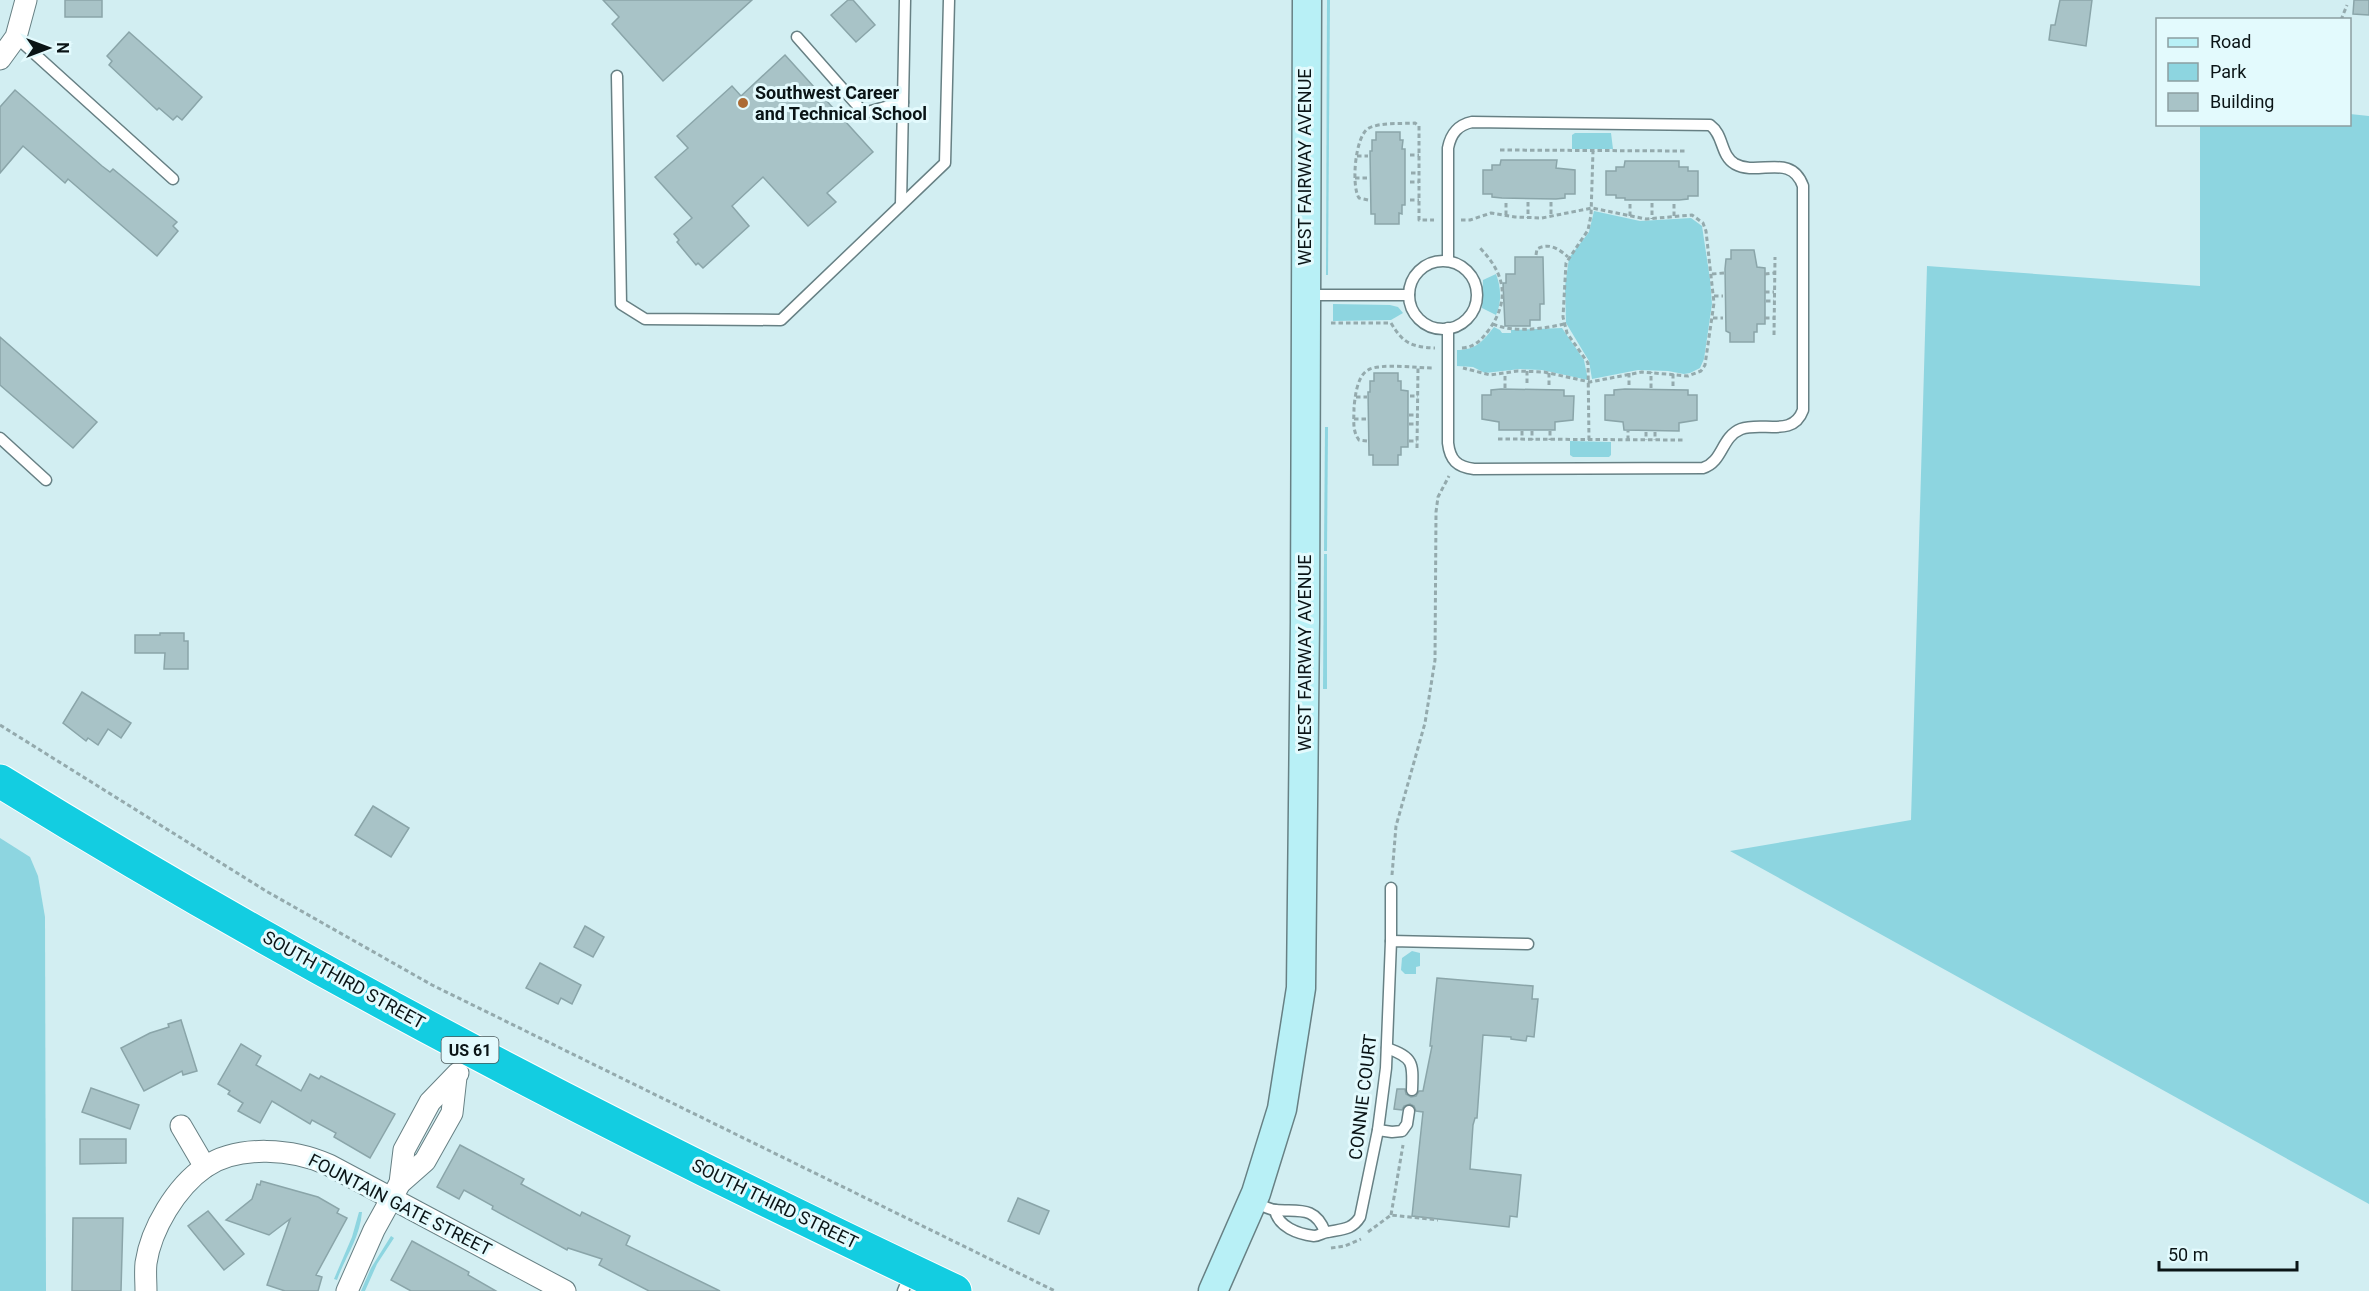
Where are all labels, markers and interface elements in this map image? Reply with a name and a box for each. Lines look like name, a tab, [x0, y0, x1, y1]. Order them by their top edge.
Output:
north arrow	[18, 18, 78, 78]
legend	[2156, 18, 2351, 126]
text: Road	[2210, 31, 2251, 52]
text: N	[53, 42, 72, 54]
text: Park	[2210, 61, 2247, 82]
street label: WEST FAIRWAY AVENUE	[1294, 68, 1315, 266]
place label: Southwest Career and Technical School	[755, 82, 927, 124]
text: Building	[2210, 91, 2274, 112]
marker: Southwest Career and Technical School	[736, 96, 750, 110]
street label: WEST FAIRWAY AVENUE	[1294, 554, 1315, 752]
street label: SOUTH THIRD STREET	[259, 926, 429, 1033]
street label: CONNIE COURT	[1344, 1033, 1381, 1161]
road number: US 61	[442, 1037, 498, 1063]
street label: FOUNTAIN GATE STREET	[305, 1149, 496, 1260]
street label: SOUTH THIRD STREET	[689, 1154, 862, 1253]
scale bar	[2159, 1234, 2297, 1272]
text: 50 m	[2168, 1244, 2208, 1265]

